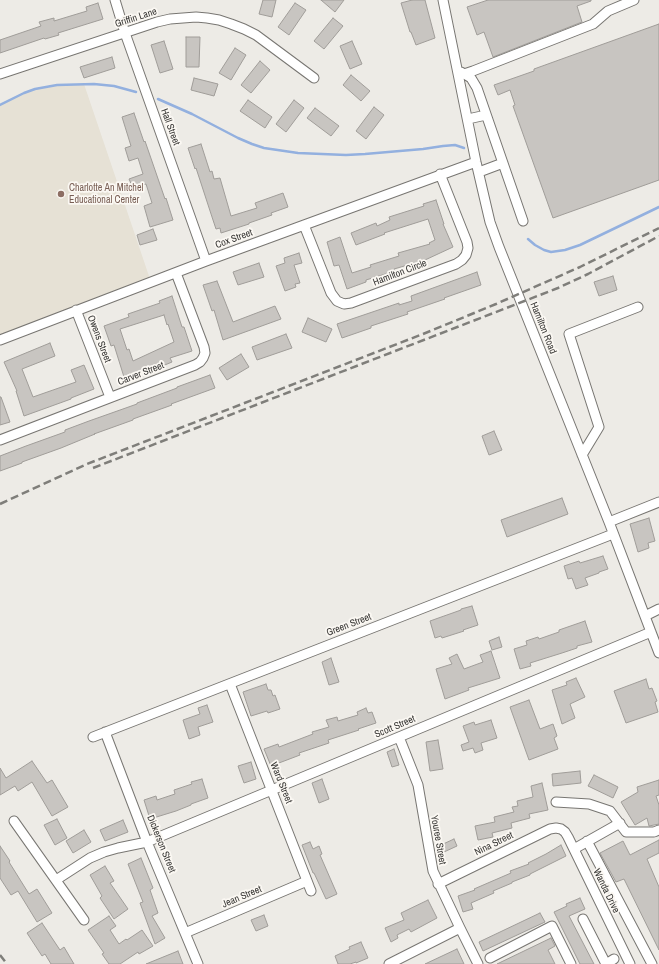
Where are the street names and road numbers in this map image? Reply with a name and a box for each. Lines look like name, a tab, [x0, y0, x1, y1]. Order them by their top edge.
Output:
street label: Griffin Lane	[114, 6, 158, 30]
street label: Hall Street	[158, 107, 182, 147]
street label: Cox Street	[214, 227, 254, 251]
street label: Hamilton Circle	[371, 257, 429, 289]
street label: Hamilton Road	[527, 300, 559, 356]
street label: Owens Street	[84, 314, 114, 364]
street label: Carver Street	[116, 360, 166, 388]
street label: Green Street	[325, 611, 373, 639]
street label: Scott Street	[373, 713, 417, 741]
street label: Ward Street	[267, 761, 295, 805]
street label: Dickerson Street	[144, 813, 178, 875]
street label: Youree Street	[428, 814, 448, 866]
street label: Nina Street	[473, 830, 515, 858]
street label: Wanda Drive	[590, 867, 622, 915]
street label: Jean Street	[220, 883, 264, 911]

